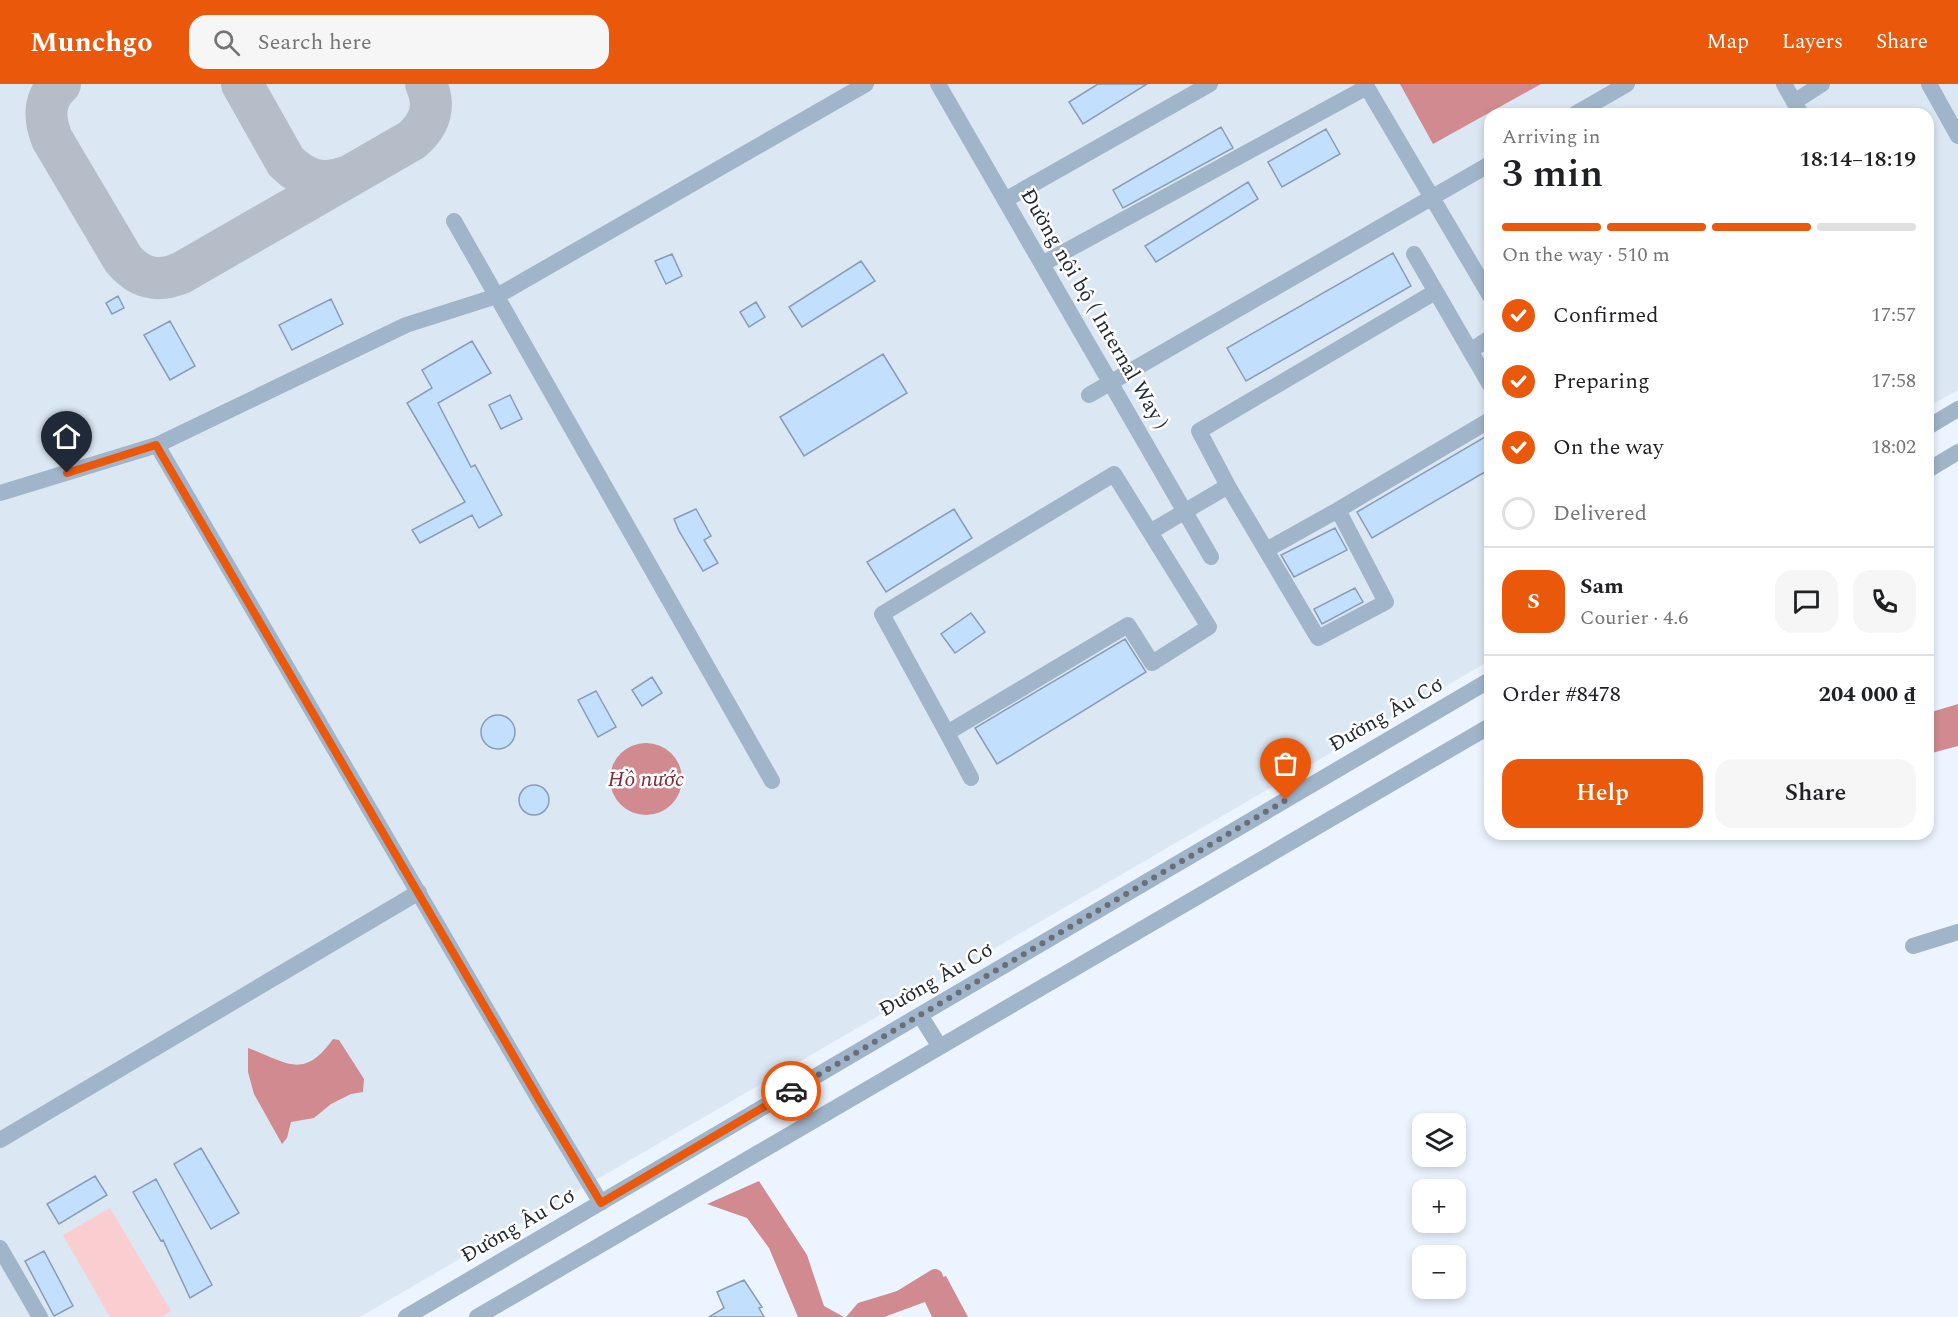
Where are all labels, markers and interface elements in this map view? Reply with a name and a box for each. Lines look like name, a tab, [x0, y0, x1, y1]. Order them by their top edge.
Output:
search box	[189, 15, 609, 69]
text: Munchgo	[30, 21, 153, 64]
icon: search	[210, 26, 243, 59]
text: Search here	[258, 26, 372, 59]
text: Map	[1707, 26, 1749, 58]
text: Layers	[1782, 26, 1843, 58]
text: Share	[1876, 26, 1928, 58]
text: Arriving in	[1502, 122, 1600, 152]
text: 18:14–18:19	[1799, 143, 1916, 176]
text: 3 min	[1502, 145, 1603, 204]
street label: Đường nội bộ ( Internal Way )	[1012, 183, 1176, 435]
text: On the way · 510 m	[1502, 240, 1670, 270]
icon: check	[1502, 299, 1535, 332]
text: Confirmed	[1553, 299, 1659, 332]
text: 17:57	[1871, 300, 1916, 330]
icon: check	[1502, 365, 1535, 398]
text: Preparing	[1553, 365, 1650, 398]
text: 17:58	[1871, 366, 1916, 396]
pin	[41, 411, 92, 473]
icon: home	[50, 420, 83, 453]
icon: check	[1502, 431, 1535, 464]
text: On the way	[1553, 431, 1664, 464]
text: 18:02	[1871, 432, 1916, 462]
text: Delivered	[1553, 497, 1647, 530]
text: Sam	[1580, 570, 1624, 603]
button: chat	[1775, 570, 1838, 633]
button: phone	[1853, 570, 1916, 633]
text: S	[1527, 585, 1540, 618]
text: Courier · 4.6	[1580, 603, 1688, 633]
street label: Đường Âu Cơ	[1323, 669, 1450, 761]
text: Order #8478	[1502, 678, 1621, 711]
text: 204 000 ₫	[1819, 678, 1916, 711]
pin	[1260, 738, 1311, 800]
icon: bag	[1269, 747, 1302, 780]
button: Help	[1502, 759, 1703, 828]
button: Share	[1715, 759, 1916, 828]
water label: Hồ nước	[608, 763, 684, 796]
street label: Đường Âu Cơ	[873, 934, 1000, 1026]
courier	[761, 1061, 821, 1121]
icon: car	[775, 1075, 808, 1108]
map controls	[1412, 1113, 1466, 1299]
button: layers	[1412, 1113, 1466, 1167]
button: +	[1412, 1179, 1466, 1233]
street label: Đường Âu Cơ	[455, 1180, 582, 1272]
button: −	[1412, 1245, 1466, 1299]

